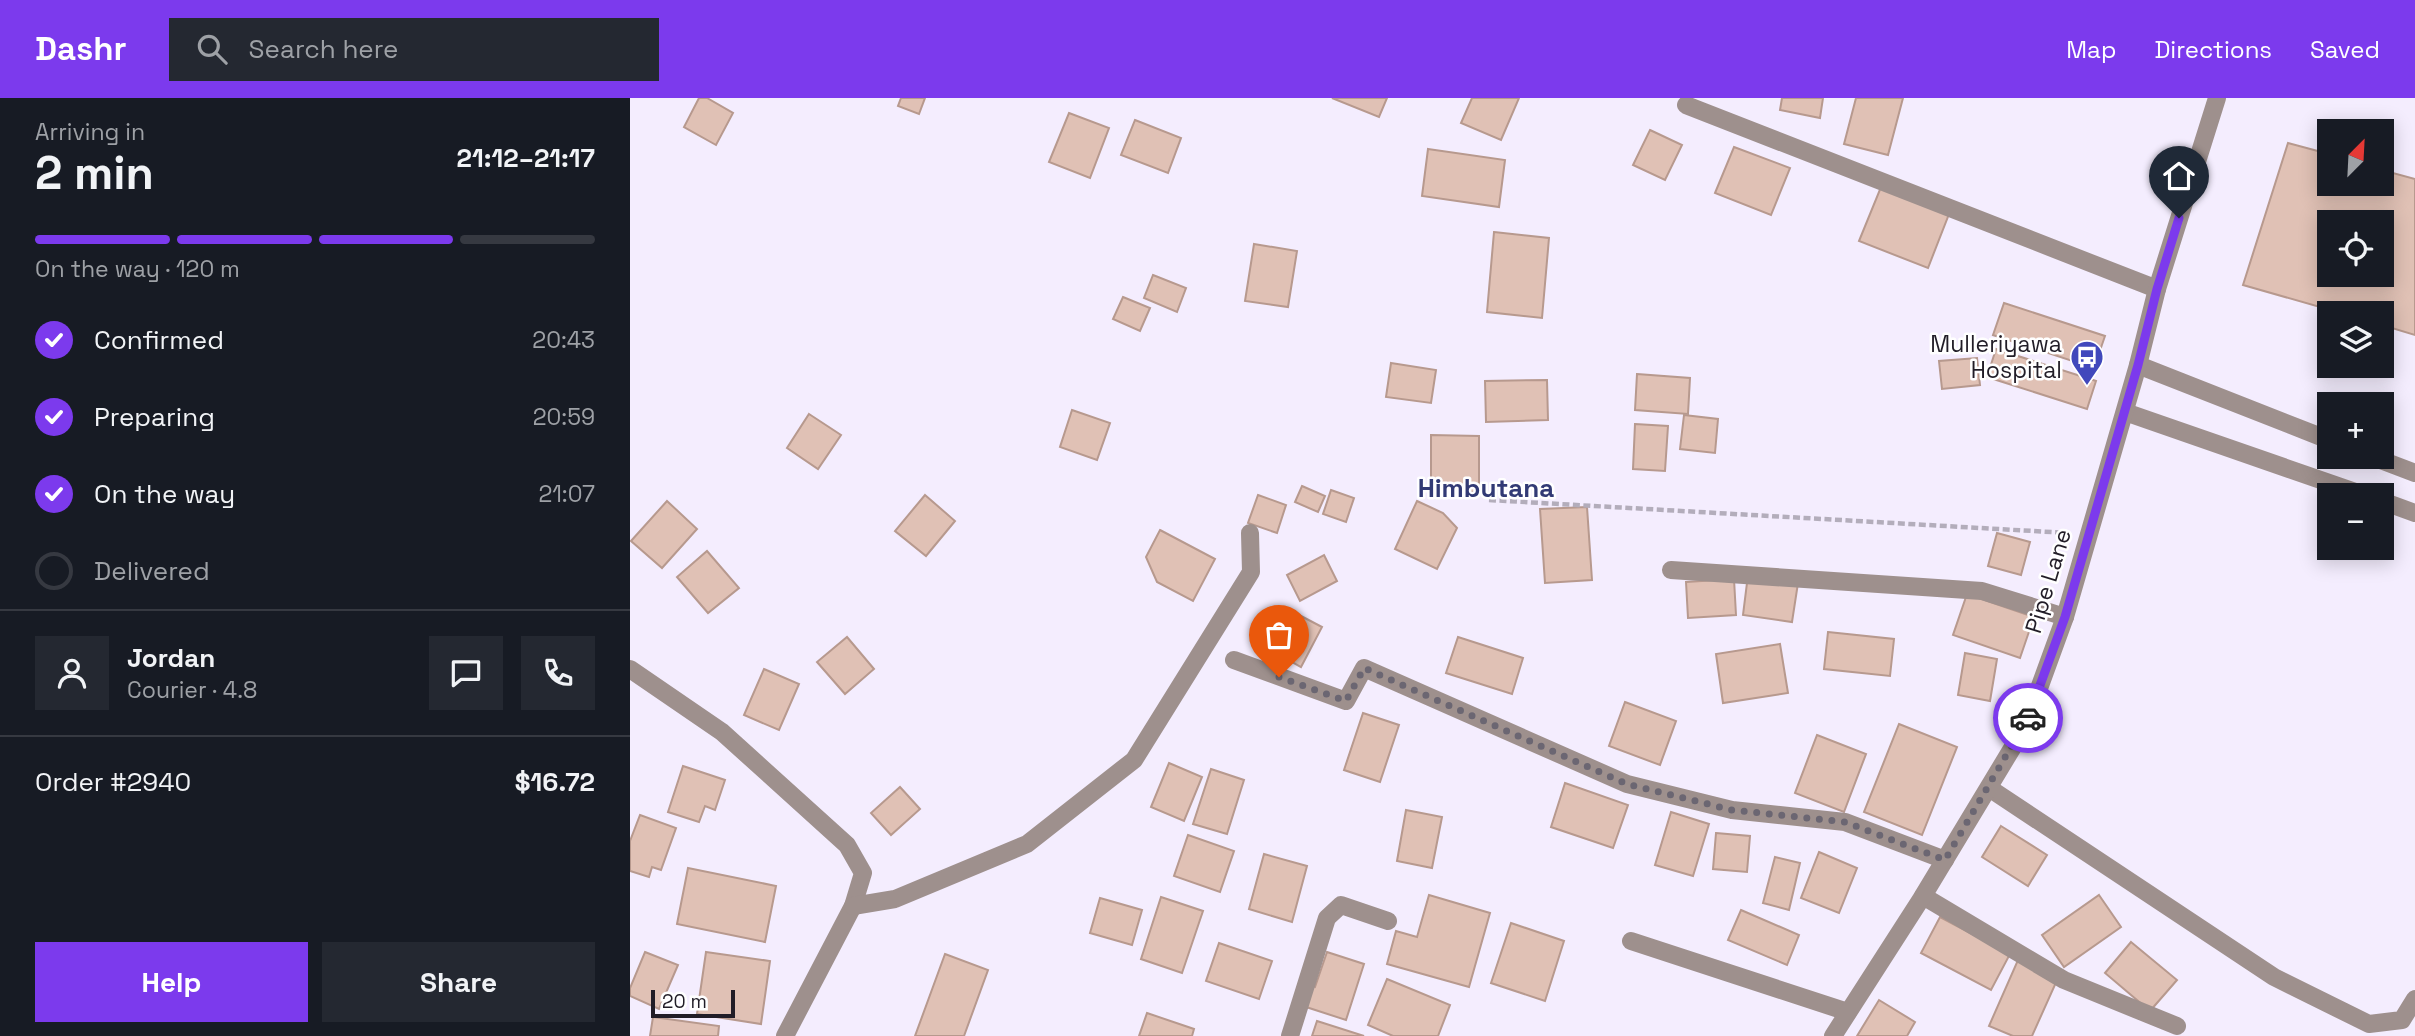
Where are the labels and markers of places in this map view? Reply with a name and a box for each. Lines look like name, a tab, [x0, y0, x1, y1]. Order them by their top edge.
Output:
pin	[2149, 146, 2209, 218]
place label: Mulleriyawa Hospital	[1930, 329, 2062, 385]
bus stop icon: Mulleriyawa Hospital	[2068, 338, 2106, 387]
pin	[1249, 605, 1309, 677]

